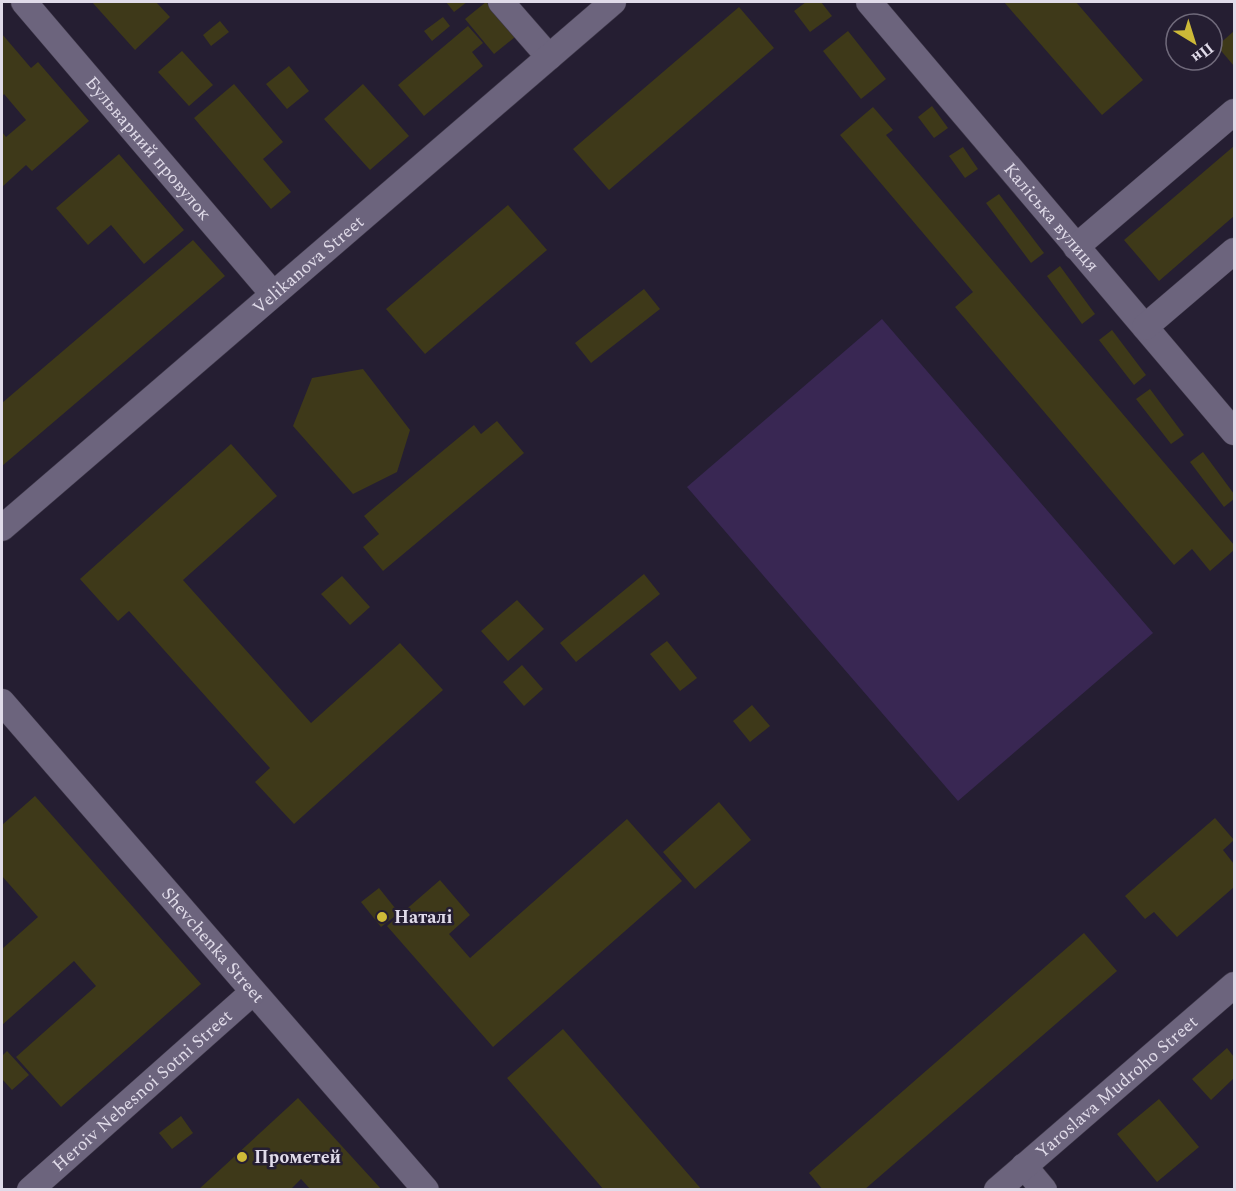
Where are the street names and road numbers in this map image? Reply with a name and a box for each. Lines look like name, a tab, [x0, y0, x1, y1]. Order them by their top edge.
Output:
street label: Бульварний провулок	[79, 70, 218, 227]
street label: Каліська вулиця	[997, 157, 1105, 278]
street label: Velikanova Street	[247, 209, 370, 321]
street label: Shevchenka Street	[155, 881, 271, 1009]
street label: Heroiv Nebesnoi Sotni Street	[46, 1003, 239, 1178]
street label: Yaroslava Mudroho Street	[1030, 1009, 1204, 1165]

